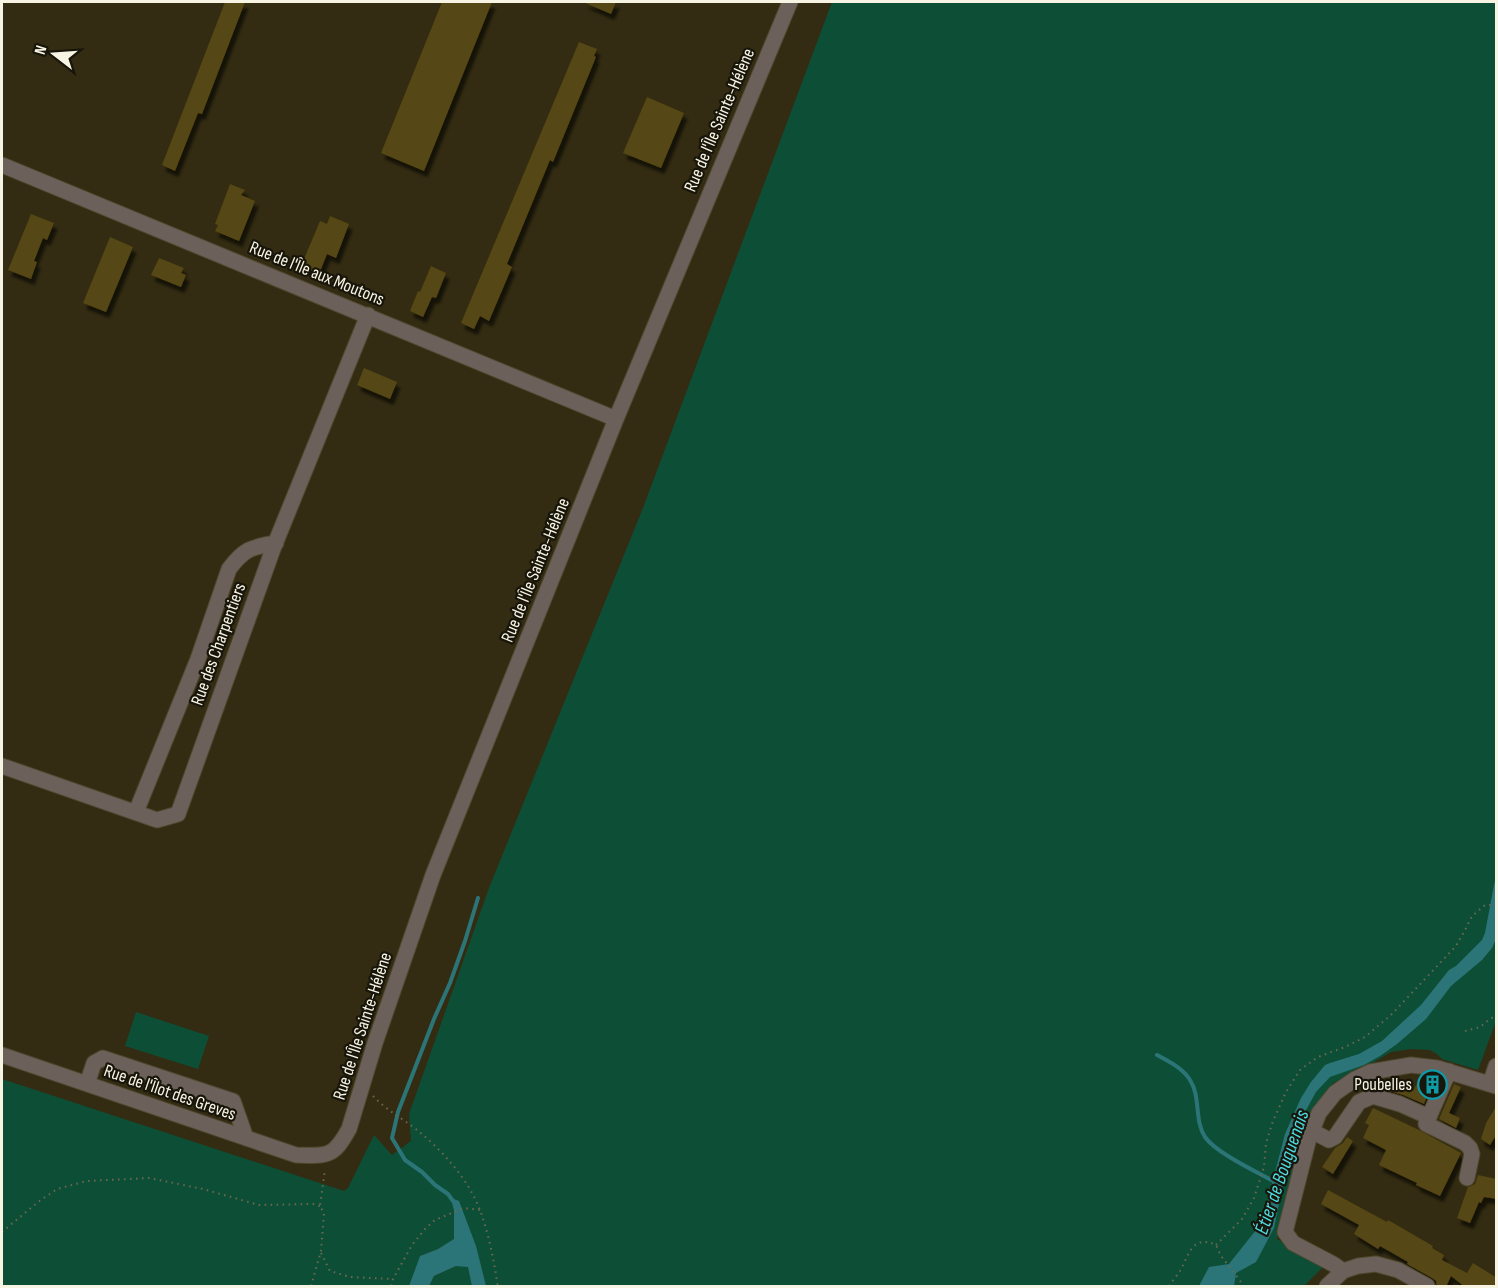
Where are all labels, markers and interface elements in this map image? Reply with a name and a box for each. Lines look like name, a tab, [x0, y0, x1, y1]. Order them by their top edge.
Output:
north arrow	[24, 24, 84, 84]
text: N	[31, 43, 51, 57]
street label: Rue de l'Île Sainte-Hélène	[680, 45, 759, 195]
street label: Rue de l'Île aux Moutons	[246, 237, 387, 310]
street label: Rue de l'Île Sainte-Hélène	[497, 495, 574, 645]
street label: Rue des Charpentiers	[187, 580, 250, 708]
street label: Rue de l'Île Sainte-Hélène	[329, 950, 396, 1103]
street label: Rue de l'Îlot des Greves	[101, 1060, 239, 1125]
building icon: Poubelles	[1417, 1068, 1449, 1100]
place label: Poubelles	[1354, 1074, 1412, 1095]
water label: Étier de Bouguenais	[1249, 1107, 1314, 1238]

